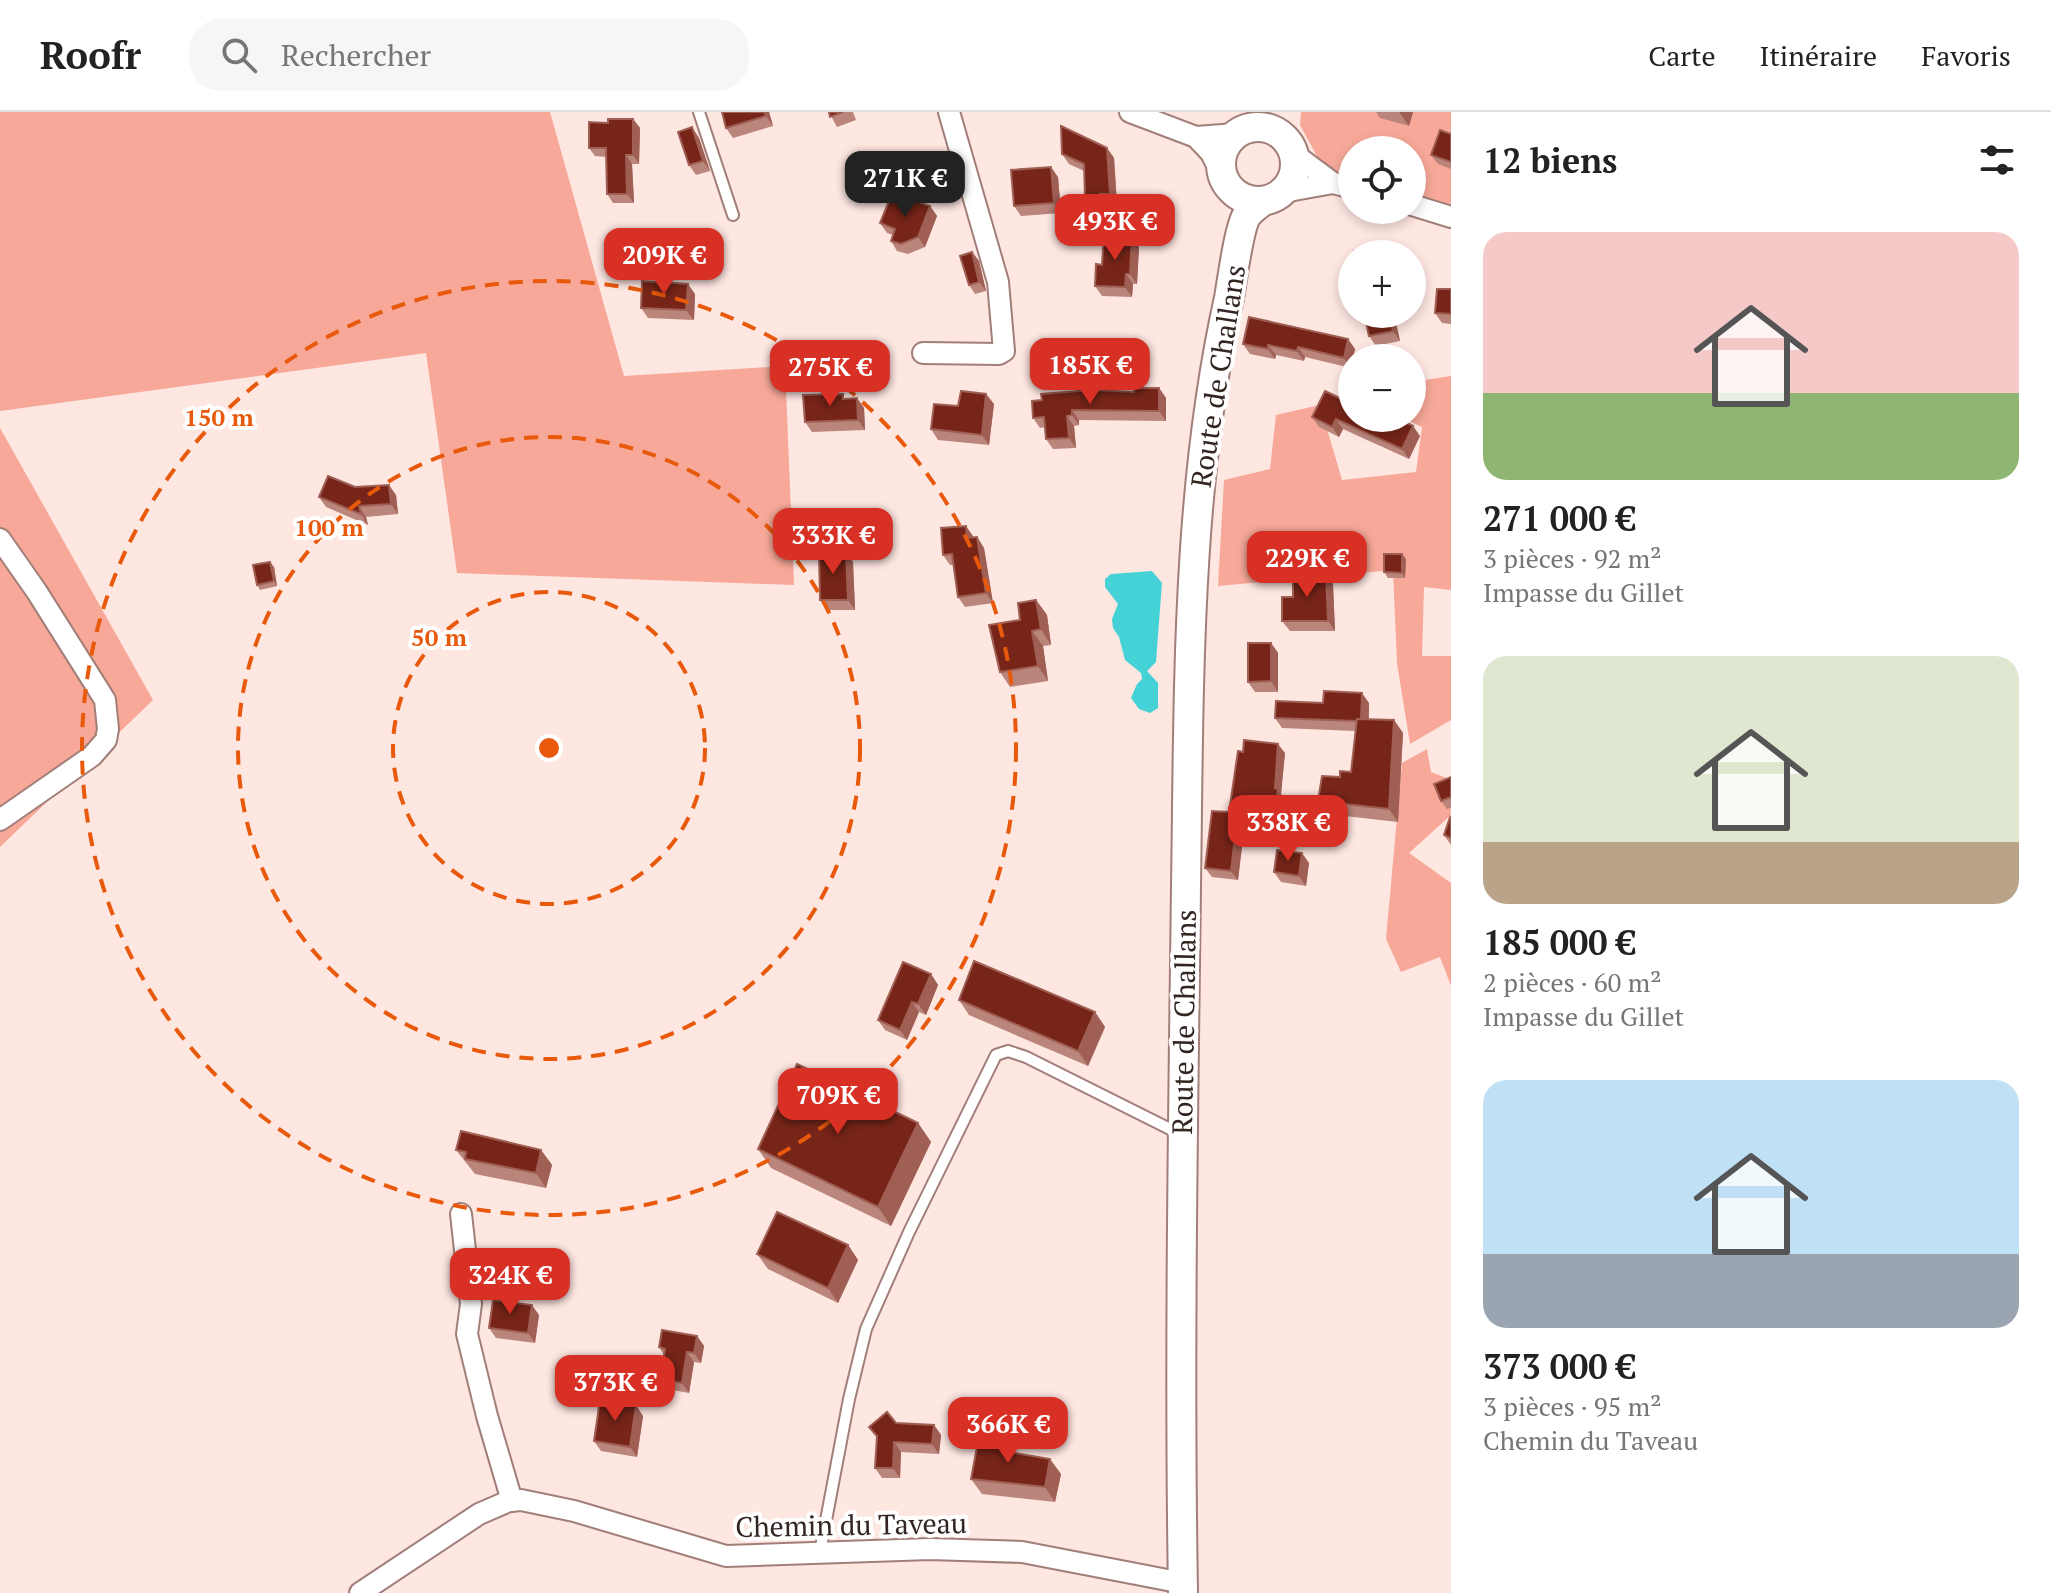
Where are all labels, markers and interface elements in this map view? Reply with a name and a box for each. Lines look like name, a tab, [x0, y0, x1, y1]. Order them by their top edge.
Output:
search box	[189, 19, 749, 91]
text: Roofr	[40, 30, 141, 80]
icon: search	[217, 33, 261, 77]
text: Rechercher	[281, 35, 431, 75]
text: Carte	[1648, 37, 1716, 74]
text: Itinéraire	[1760, 37, 1877, 74]
text: Favoris	[1921, 37, 2011, 74]
map controls	[1338, 136, 1426, 432]
button: locate	[1338, 136, 1426, 224]
text: 12 biens	[1483, 138, 1617, 183]
icon: filters	[1975, 138, 2019, 182]
pin: 271K €	[840, 151, 970, 219]
text: 271K €	[863, 160, 947, 194]
pin: 493K €	[1050, 194, 1180, 262]
text: 493K €	[1073, 203, 1157, 237]
pin: 209K €	[599, 228, 729, 296]
text: 209K €	[622, 237, 706, 271]
button: +	[1338, 240, 1426, 328]
street label: Route de Challans	[1182, 262, 1253, 490]
icon: home	[1679, 284, 1823, 428]
pin: 185K €	[1025, 338, 1155, 406]
pin: 275K €	[765, 340, 895, 408]
button: −	[1338, 344, 1426, 432]
text: 185K €	[1048, 347, 1132, 381]
text: 275K €	[788, 349, 872, 383]
text: 150 m	[184, 401, 254, 433]
text: 271 000 €	[1483, 496, 1636, 541]
pin: 333K €	[768, 508, 898, 576]
text: 100 m	[294, 511, 364, 543]
text: 333K €	[791, 517, 875, 551]
pin: 229K €	[1242, 531, 1372, 599]
text: 229K €	[1265, 540, 1349, 574]
text: 3 pièces · 92 m²	[1483, 541, 1661, 575]
text: Impasse du Gillet	[1483, 575, 1684, 609]
text: 50 m	[411, 621, 467, 653]
icon: home	[1679, 708, 1823, 852]
centre of rings	[535, 734, 563, 762]
pin: 338K €	[1223, 795, 1353, 863]
text: 338K €	[1246, 804, 1330, 838]
street label: Route de Challans	[1163, 909, 1204, 1135]
text: 185 000 €	[1483, 920, 1636, 965]
text: 2 pièces · 60 m²	[1483, 965, 1661, 999]
text: Impasse du Gillet	[1483, 999, 1684, 1033]
pin: 709K €	[773, 1068, 903, 1136]
text: 709K €	[796, 1077, 880, 1111]
icon: home	[1679, 1132, 1823, 1276]
pin: 324K €	[445, 1248, 575, 1316]
text: 324K €	[468, 1257, 552, 1291]
text: 373 000 €	[1483, 1344, 1636, 1389]
pin: 373K €	[550, 1355, 680, 1423]
text: 373K €	[573, 1364, 657, 1398]
text: 3 pièces · 95 m²	[1483, 1389, 1661, 1423]
pin: 366K €	[943, 1397, 1073, 1465]
text: 366K €	[966, 1406, 1050, 1440]
text: Chemin du Taveau	[1483, 1423, 1698, 1457]
street label: Chemin du Taveau	[735, 1504, 967, 1545]

